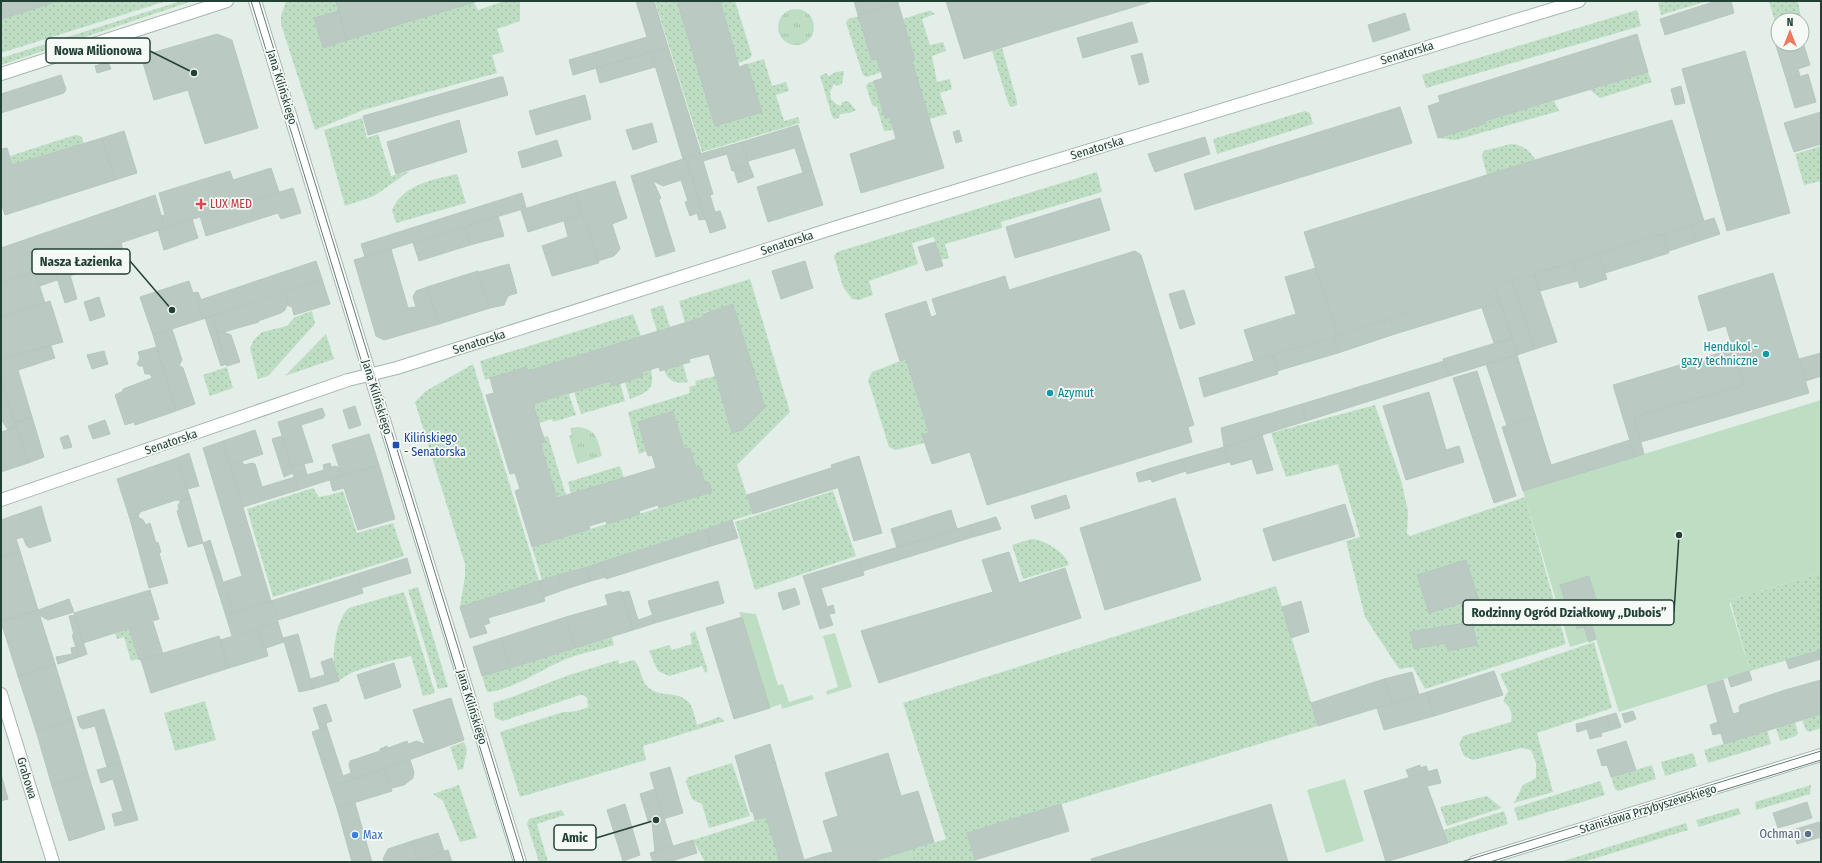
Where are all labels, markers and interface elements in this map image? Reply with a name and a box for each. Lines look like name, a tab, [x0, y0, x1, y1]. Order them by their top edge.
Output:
north arrow	[1770, 12, 1810, 52]
text: N	[1787, 16, 1793, 29]
callout: Nowa Milionowa	[46, 38, 150, 63]
street label: Senatorska	[1379, 38, 1435, 68]
text: Nowa Milionowa	[54, 43, 143, 58]
street label: Jana Kilińskiego	[264, 48, 300, 126]
street label: Senatorska	[1069, 133, 1125, 163]
place label: LUX MED	[210, 197, 252, 211]
marker: LUX MED	[195, 198, 207, 210]
street label: Senatorska	[759, 228, 815, 258]
callout: Nasza Łazienka	[32, 249, 130, 274]
text: Nasza Łazienka	[40, 254, 123, 269]
street label: Senatorska	[451, 327, 507, 357]
place label: Hendukol - gazy techniczne	[1681, 340, 1758, 368]
marker: Hendukol - gazy techniczne	[1761, 349, 1771, 359]
street label: Jana Kilińskiego	[359, 358, 395, 436]
place label: Azymut	[1058, 386, 1094, 400]
marker: Azymut	[1045, 388, 1055, 398]
street label: Senatorska	[143, 426, 199, 458]
place label: Kilińskiego - Senatorska	[404, 431, 466, 459]
marker: Kilińskiego - Senatorska	[391, 440, 401, 450]
callout: Rodzinny Ogród Działkowy „Dubois”	[1463, 600, 1674, 625]
text: Rodzinny Ogród Działkowy „Dubois”	[1471, 605, 1667, 620]
street label: Jana Kilińskiego	[454, 668, 490, 746]
street label: Grabowa	[14, 755, 40, 801]
street label: Stanisława Przybyszewskiego	[1578, 781, 1718, 837]
callout: Amic	[554, 825, 596, 850]
place label: Ochman	[1760, 827, 1800, 841]
place label: Max	[363, 828, 383, 842]
marker: Ochman	[1803, 829, 1813, 839]
marker: Max	[350, 830, 360, 840]
text: Amic	[561, 830, 588, 845]

